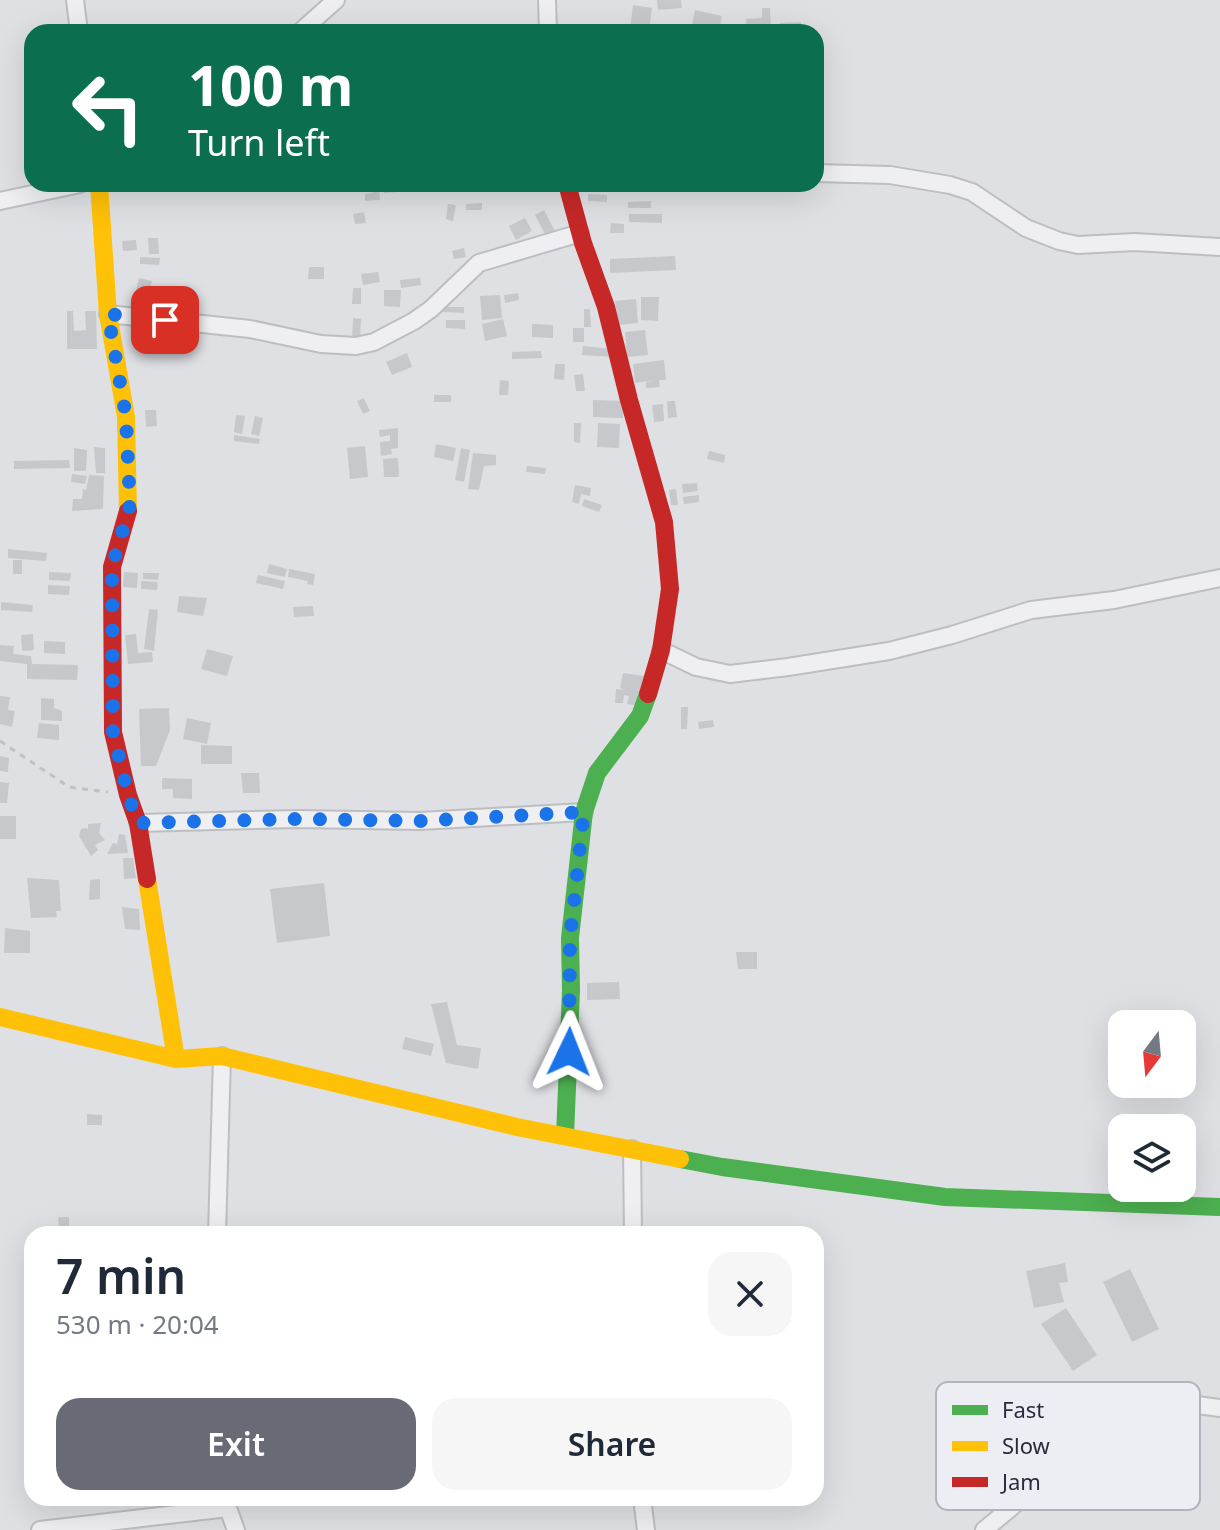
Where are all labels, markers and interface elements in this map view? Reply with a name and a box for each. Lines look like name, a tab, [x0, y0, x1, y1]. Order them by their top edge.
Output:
text: 100 m	[188, 46, 353, 122]
icon: left	[56, 56, 160, 160]
text: Turn left	[188, 118, 330, 167]
pin	[131, 286, 199, 354]
icon: arrive	[143, 298, 187, 342]
position arrow	[527, 1010, 611, 1094]
north arrow	[1108, 1010, 1196, 1098]
map controls	[1108, 1010, 1196, 1202]
button: layers	[1108, 1114, 1196, 1202]
text: 7 min	[56, 1243, 186, 1308]
button: close	[708, 1252, 792, 1336]
text: 530 m · 20:04	[56, 1306, 219, 1342]
legend	[936, 1382, 1200, 1510]
text: Fast	[1002, 1394, 1044, 1424]
button: Exit	[56, 1398, 416, 1490]
button: Share	[432, 1398, 792, 1490]
text: Slow	[1002, 1430, 1051, 1460]
text: Jam	[1000, 1466, 1041, 1496]

